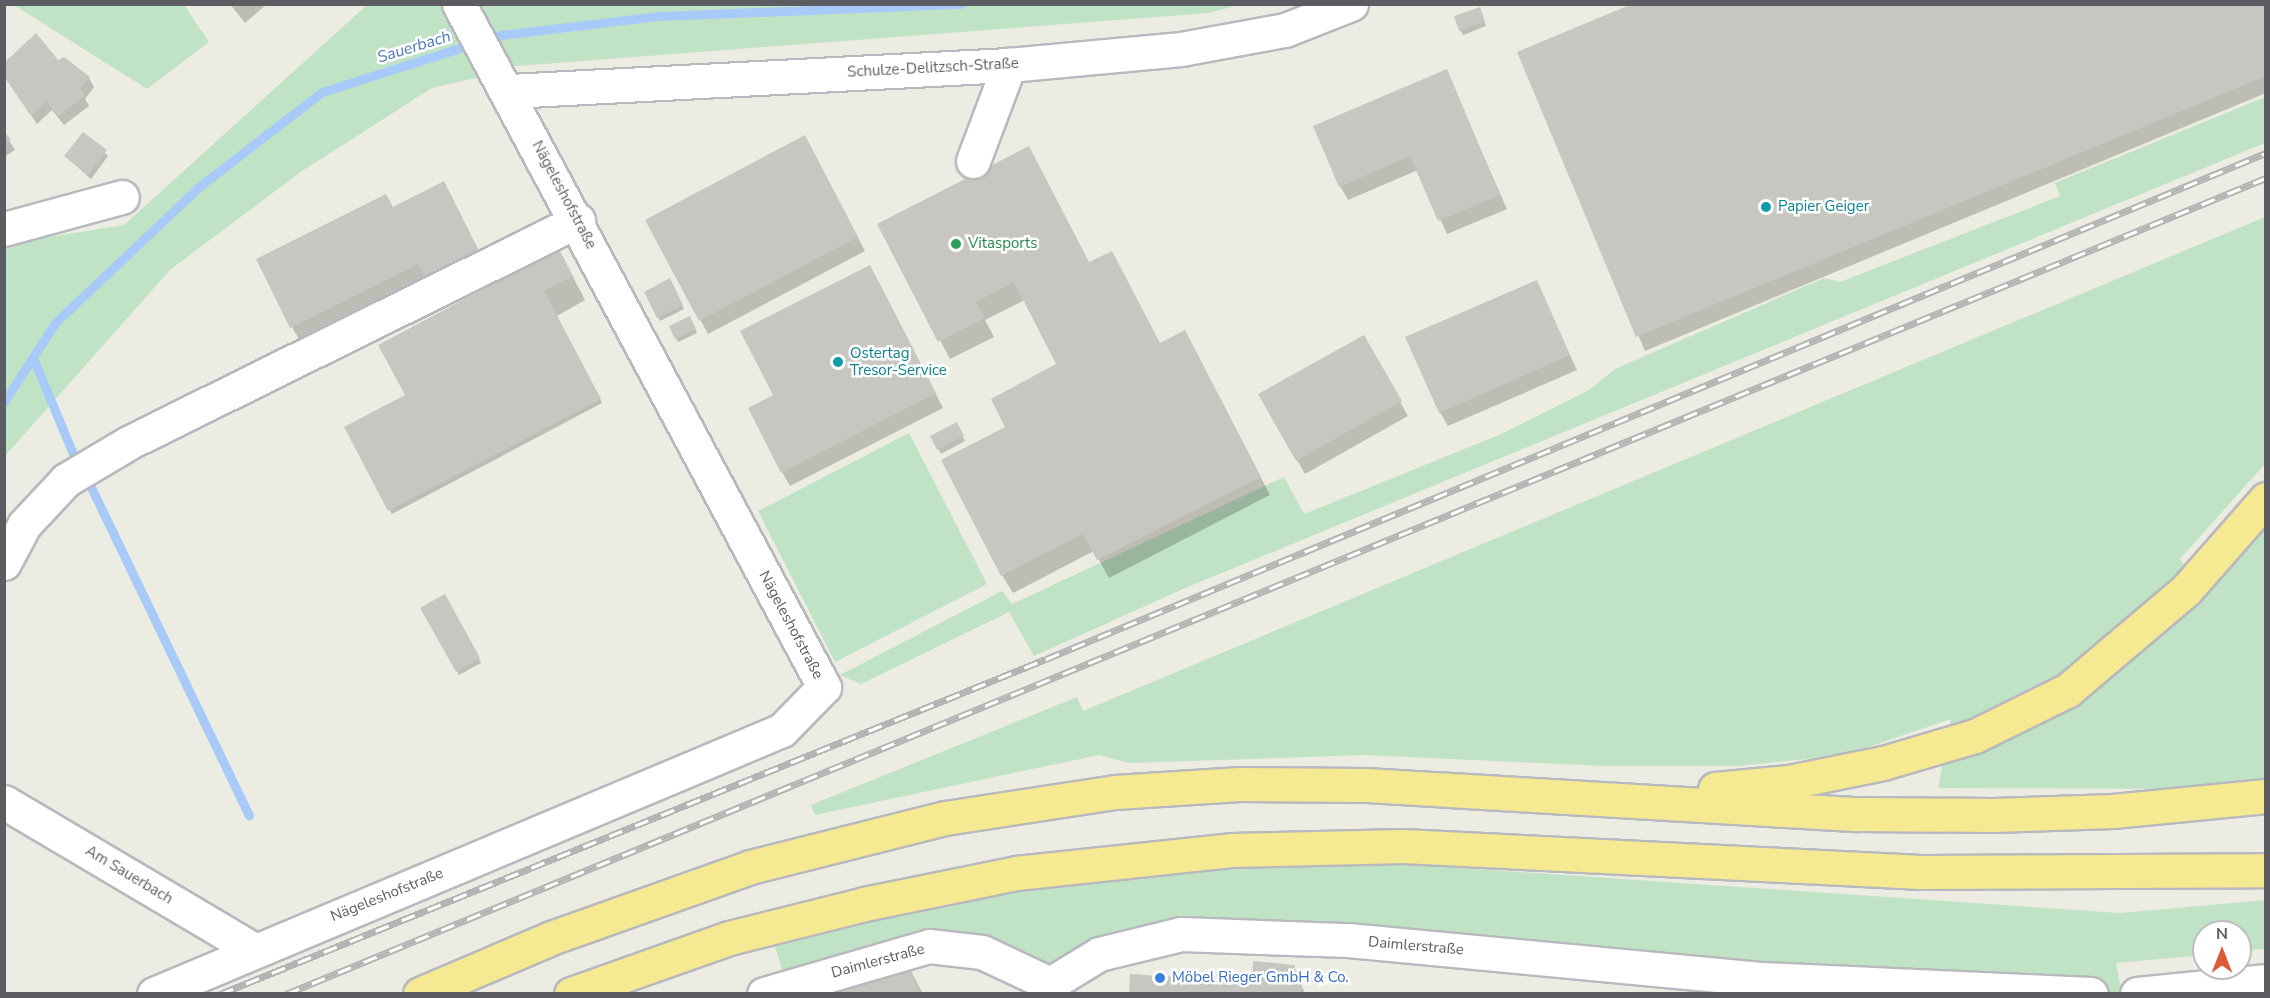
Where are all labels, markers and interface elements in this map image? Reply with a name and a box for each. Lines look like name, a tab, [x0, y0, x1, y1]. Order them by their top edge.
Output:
water label: Sauerbach	[375, 27, 453, 67]
street label: Schulze-Delitzsch-Straße	[847, 55, 1019, 81]
street label: Nägeleshofstraße	[528, 138, 600, 252]
place label: Papier Geiger	[1778, 198, 1869, 216]
marker: Papier Geiger	[1759, 200, 1773, 214]
place label: Vitasports	[968, 235, 1038, 253]
marker: Vitasports	[949, 237, 963, 251]
place label: Ostertag Tresor-Service	[850, 344, 947, 379]
marker: Ostertag Tresor-Service	[831, 355, 845, 369]
street label: Nägeleshofstraße	[755, 568, 827, 682]
street label: Am Sauerbach	[82, 842, 176, 908]
street label: Nägeleshofstraße	[328, 864, 446, 926]
north arrow	[2192, 920, 2252, 980]
text: N	[2216, 923, 2228, 945]
street label: Daimlerstraße	[1367, 933, 1465, 959]
street label: Daimlerstraße	[829, 940, 927, 982]
place label: Möbel Rieger GmbH & Co.	[1172, 969, 1349, 987]
marker: Möbel Rieger GmbH & Co.	[1153, 971, 1167, 985]

